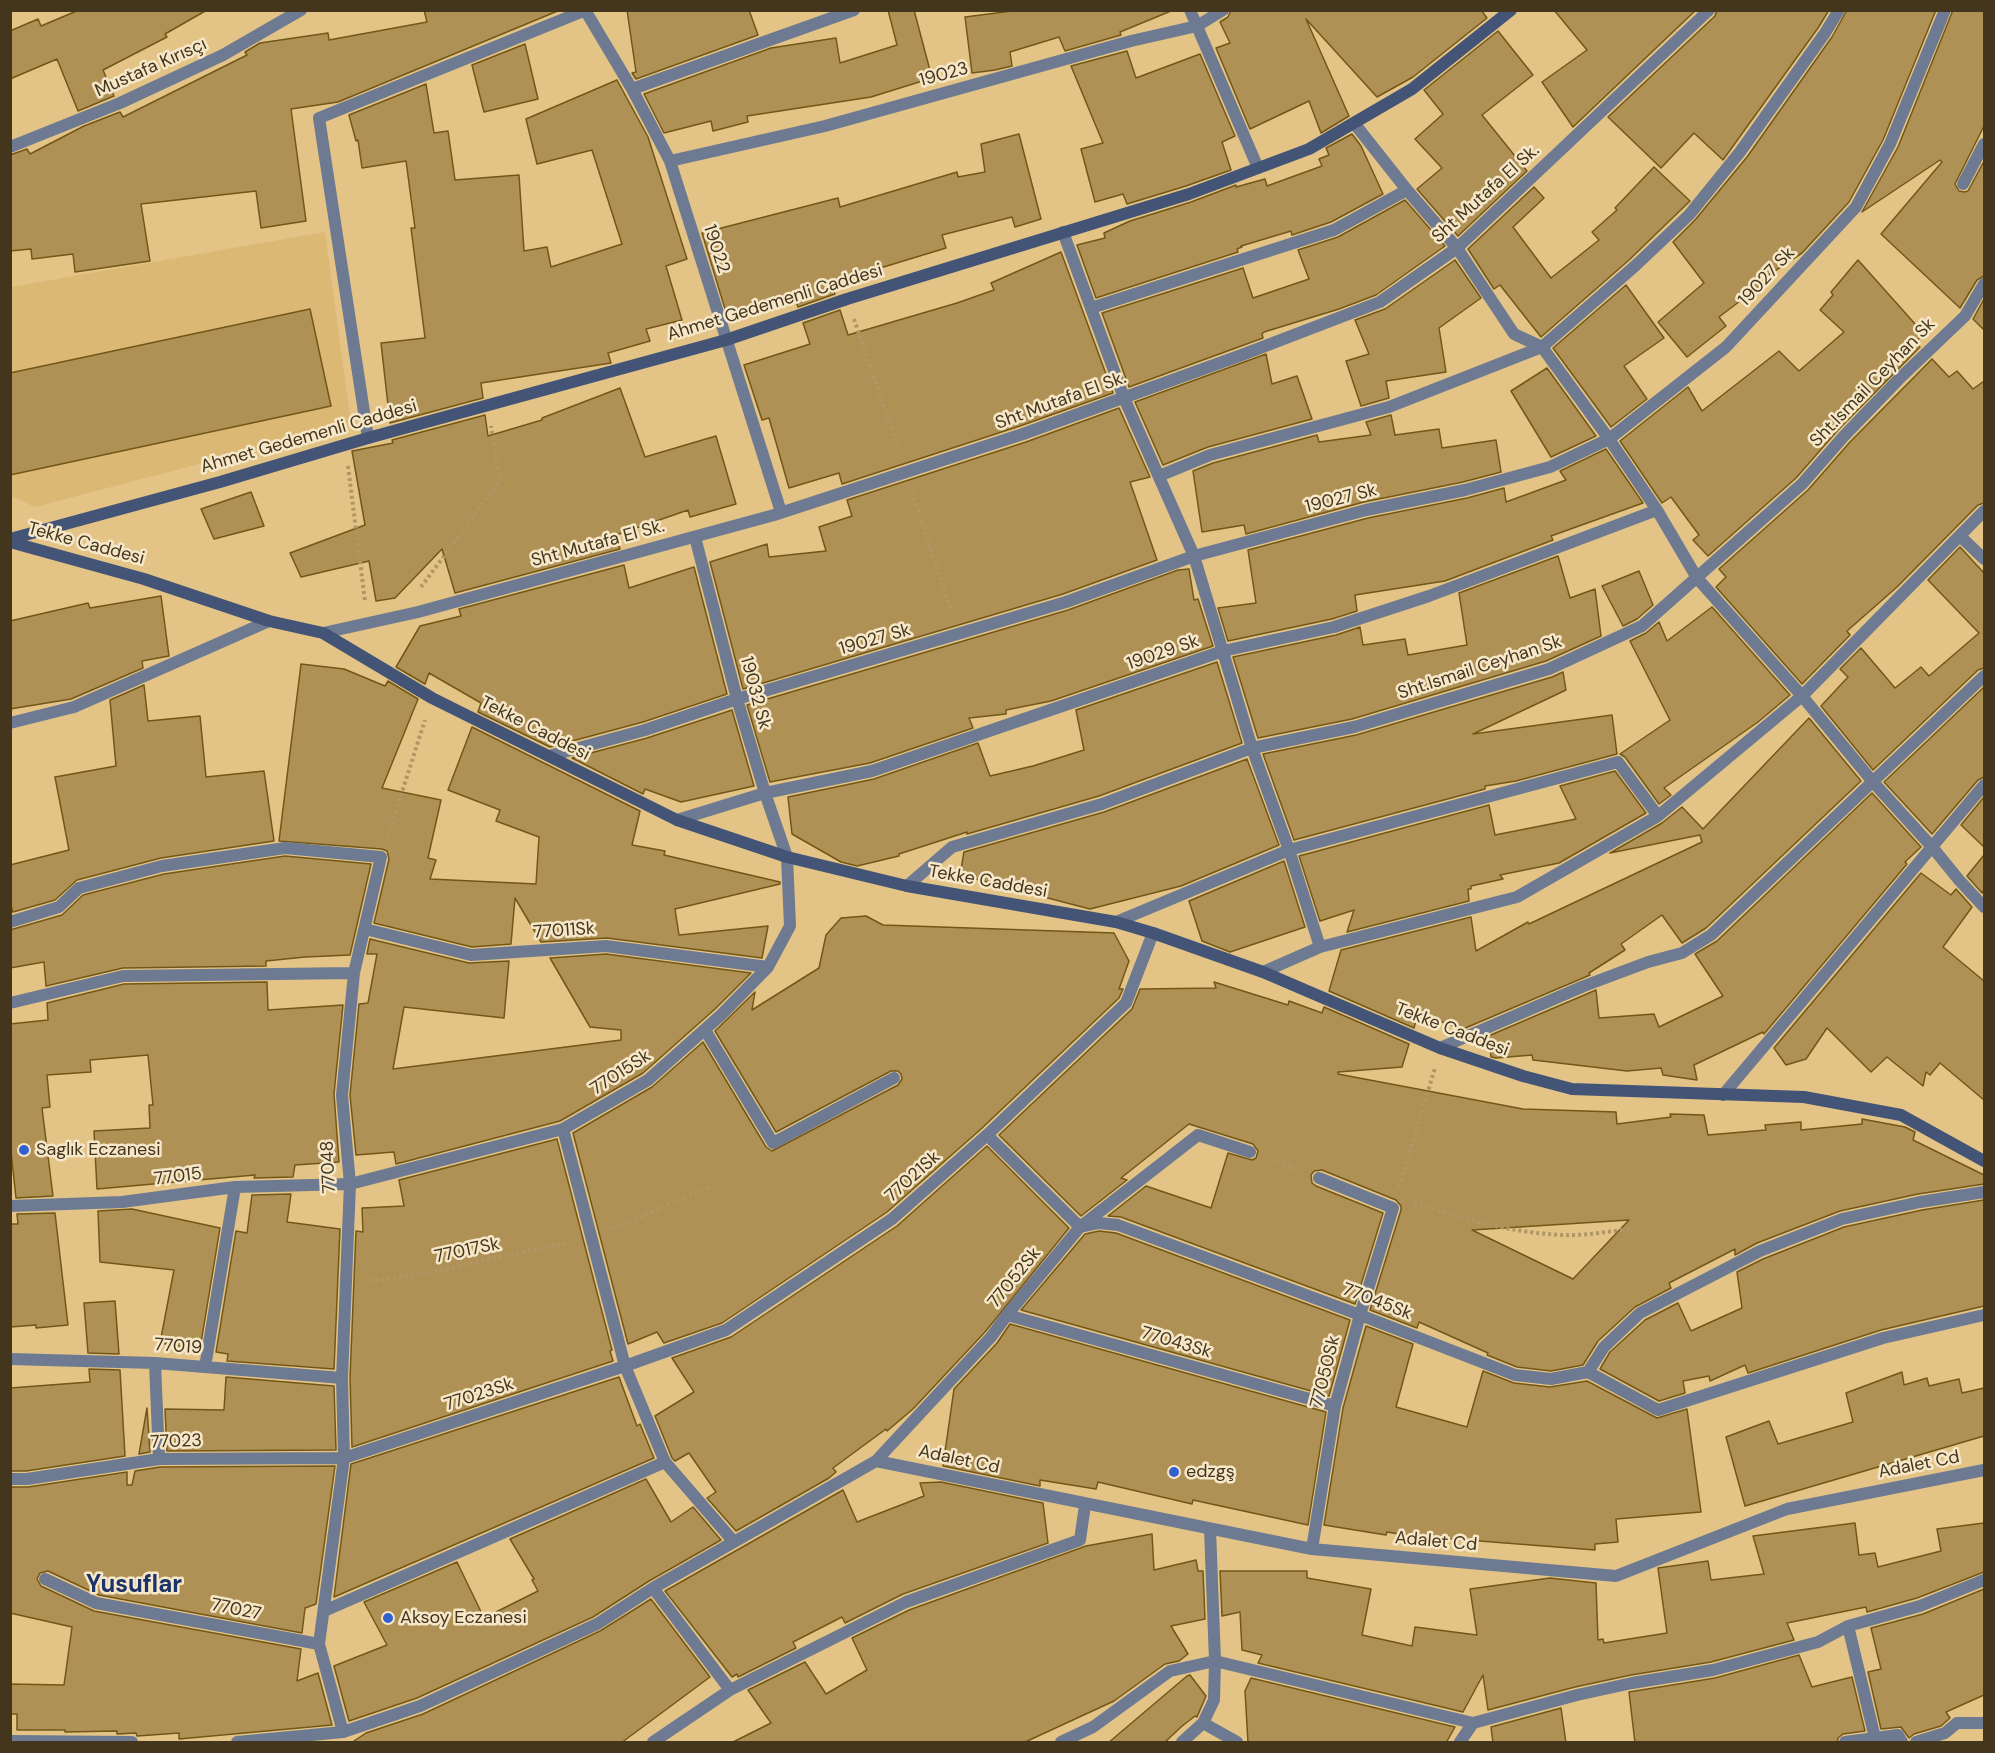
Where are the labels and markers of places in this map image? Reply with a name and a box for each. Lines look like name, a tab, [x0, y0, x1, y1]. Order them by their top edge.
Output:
place label: Saglık Eczanesi	[36, 1139, 161, 1161]
marker: Saglık Eczanesi	[17, 1143, 31, 1157]
place label: edzgş	[1186, 1461, 1235, 1483]
marker: edzgş	[1167, 1465, 1181, 1479]
place label: Aksoy Eczanesi	[400, 1607, 527, 1629]
marker: Aksoy Eczanesi	[381, 1611, 395, 1625]

